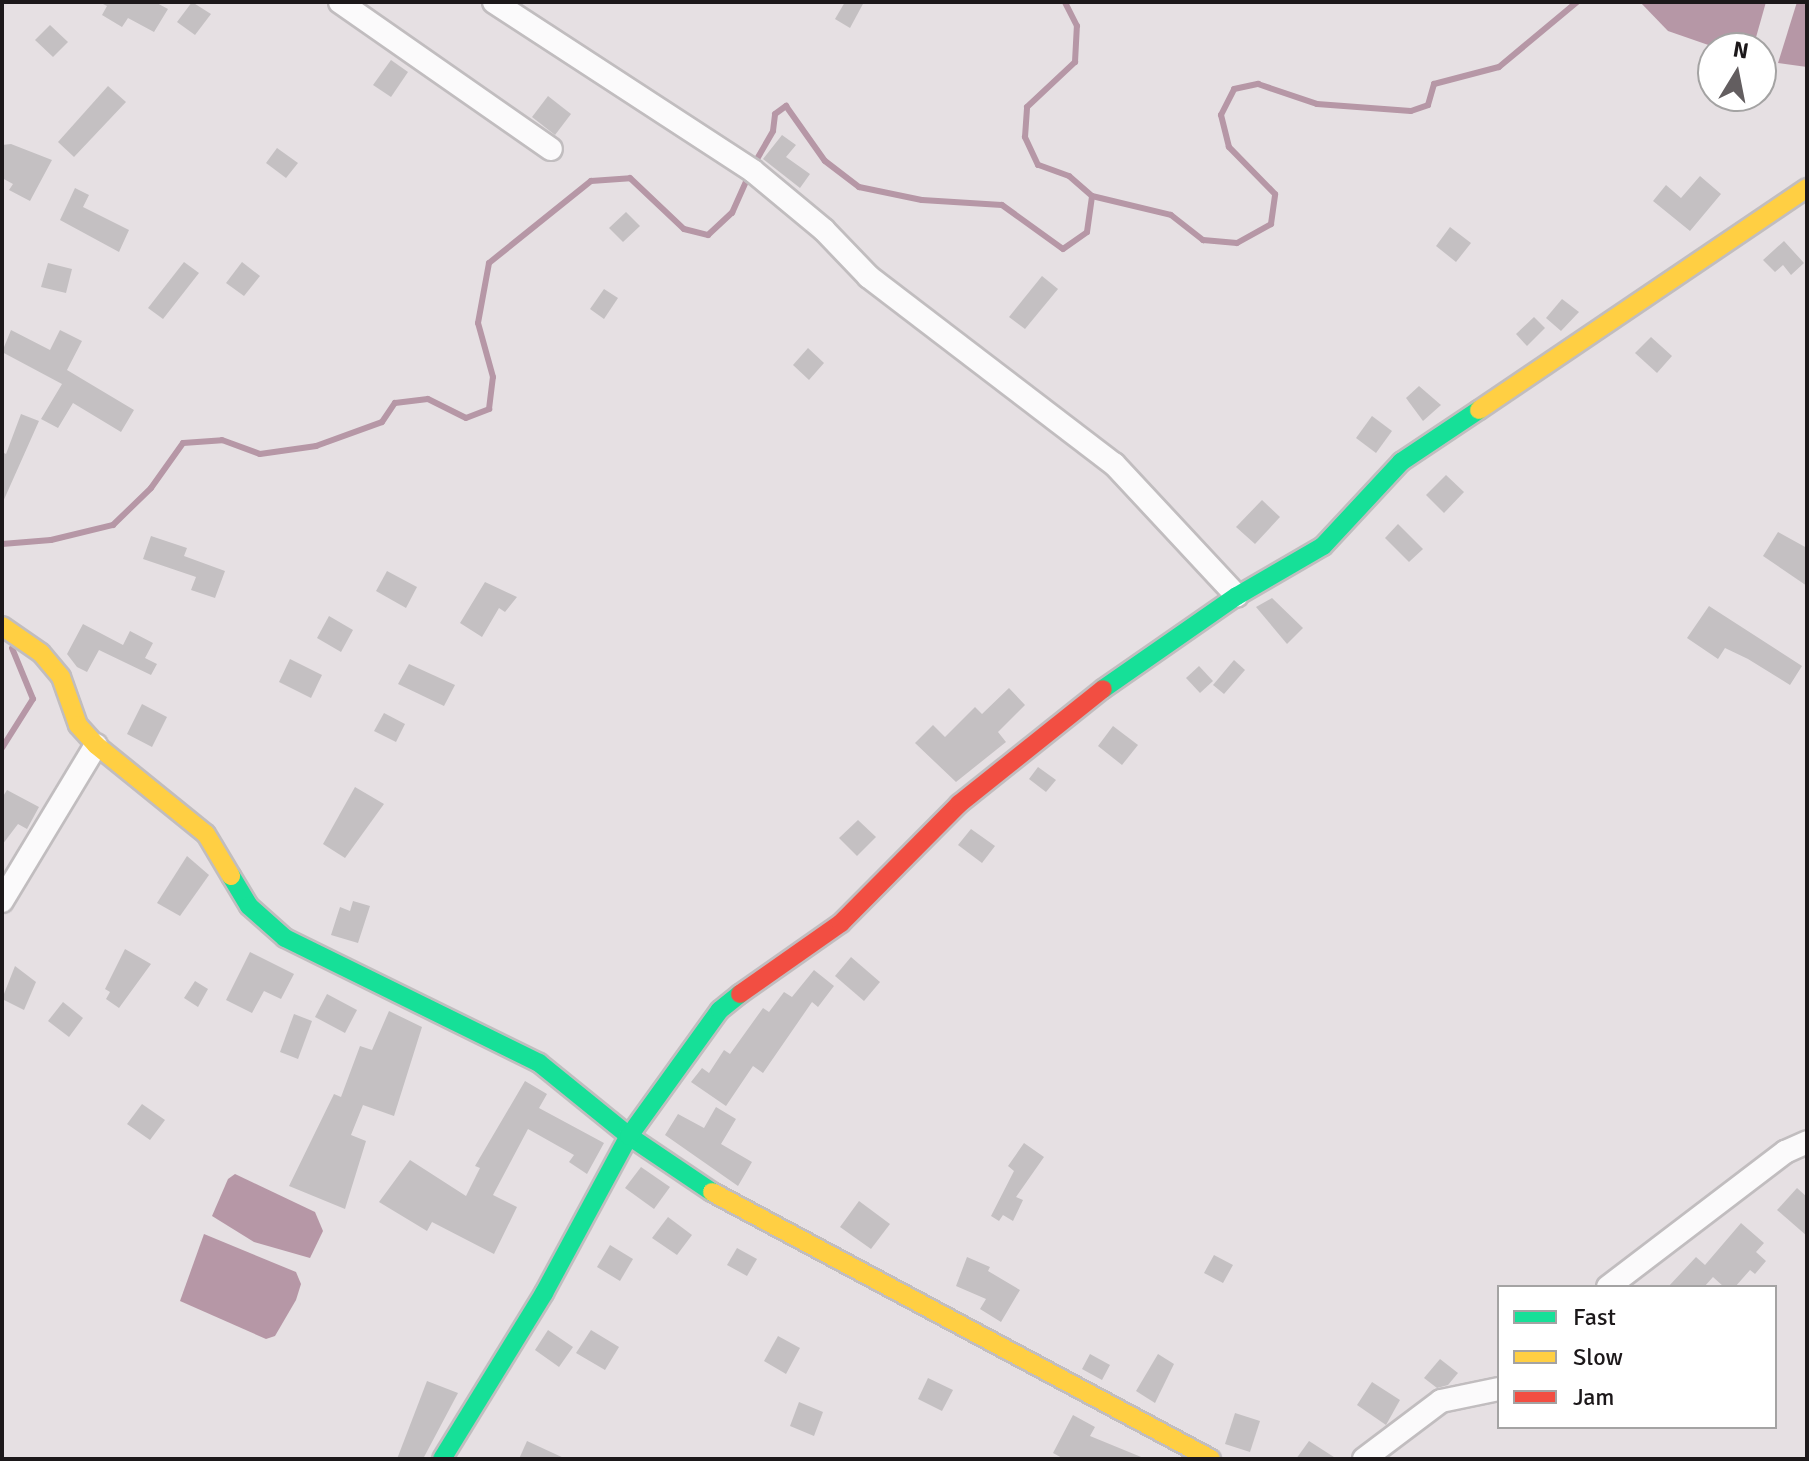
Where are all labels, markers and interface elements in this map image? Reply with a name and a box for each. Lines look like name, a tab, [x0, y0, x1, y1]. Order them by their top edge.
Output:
north arrow	[1697, 32, 1777, 112]
text: N	[1731, 35, 1751, 64]
legend	[1497, 1285, 1777, 1429]
text: Fast	[1573, 1302, 1616, 1332]
text: Slow	[1573, 1342, 1623, 1372]
text: Jam	[1573, 1382, 1614, 1412]

